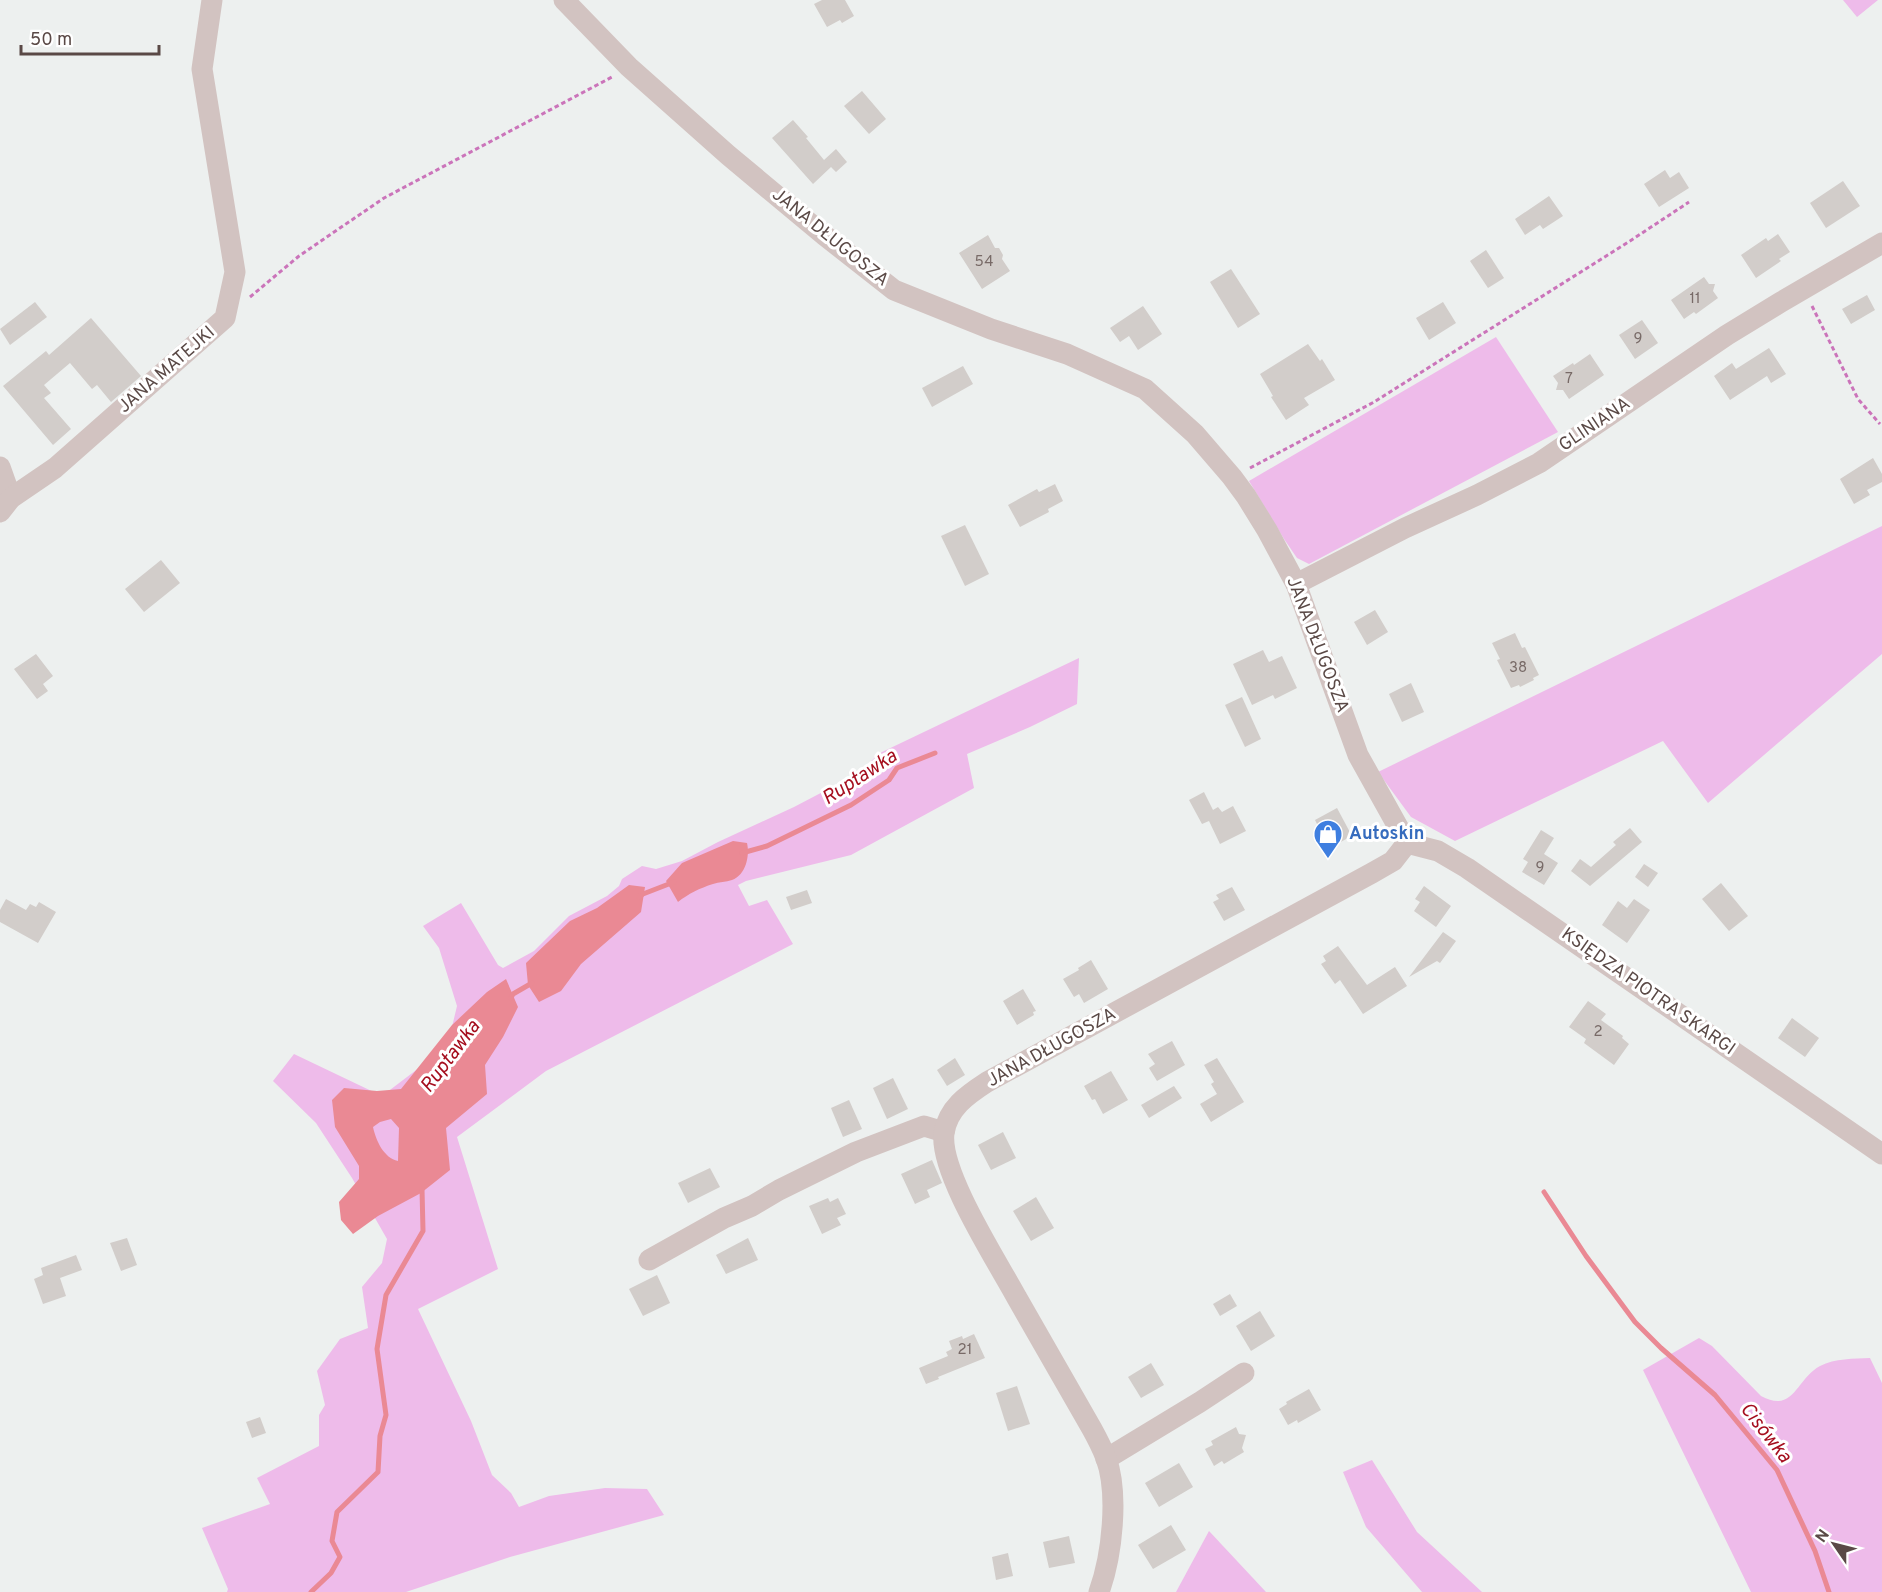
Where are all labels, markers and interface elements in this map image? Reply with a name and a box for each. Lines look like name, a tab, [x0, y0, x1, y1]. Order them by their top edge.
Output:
scale bar	[21, 18, 159, 56]
text: 50 m	[30, 29, 72, 52]
street label: JANA DŁUGOSZA	[767, 184, 893, 292]
house number: 54	[975, 253, 993, 272]
house number: 11	[1689, 290, 1701, 309]
street label: JANA MATEJKI	[114, 322, 220, 418]
house number: 9	[1634, 330, 1642, 349]
house number: 7	[1565, 370, 1573, 389]
street label: GLINIANA	[1555, 393, 1635, 457]
street label: JANA DŁUGOSZA	[1281, 574, 1353, 716]
house number: 38	[1509, 659, 1527, 678]
water label: Ruptawka	[817, 744, 903, 812]
shop icon: Autoskin	[1312, 818, 1344, 860]
place label: Autoskin	[1349, 823, 1424, 846]
house number: 9	[1536, 859, 1544, 878]
street label: KSIĘDZA PIOTRA SKARGI	[1557, 923, 1739, 1061]
street label: JANA DŁUGOSZA	[984, 1003, 1120, 1093]
water label: Ruptawka	[415, 1015, 487, 1099]
house number: 2	[1593, 1023, 1603, 1042]
house number: 21	[958, 1341, 972, 1360]
water label: Cisówka	[1733, 1397, 1797, 1469]
north arrow	[1804, 1514, 1864, 1574]
text: N	[1812, 1526, 1835, 1547]

